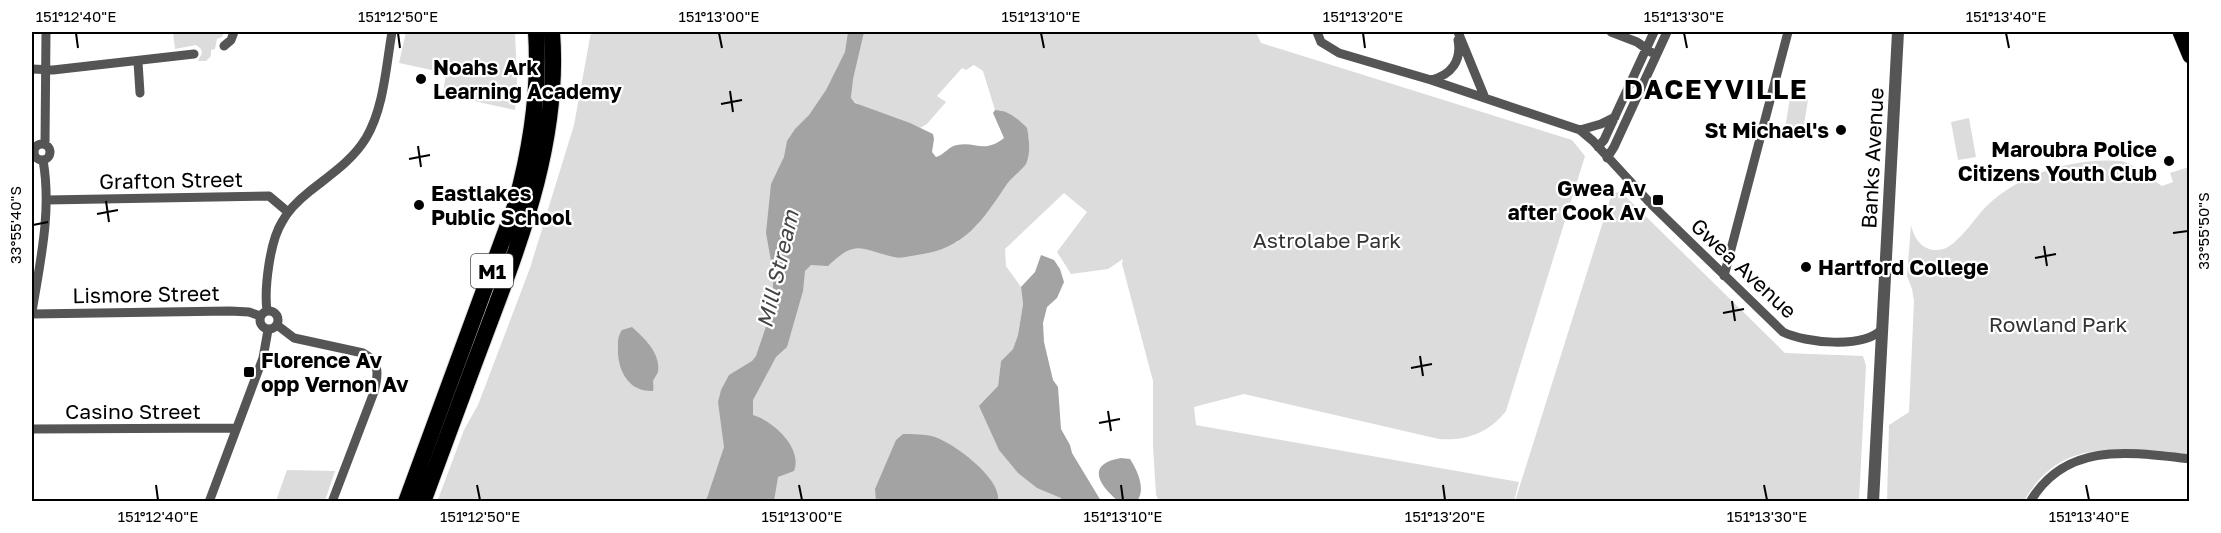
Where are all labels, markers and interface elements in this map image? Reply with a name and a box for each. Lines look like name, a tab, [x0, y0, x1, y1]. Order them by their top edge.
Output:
text: 151°12'40"E	[36, 7, 116, 25]
text: 151°12'50"E	[358, 7, 438, 25]
text: 151°13'00"E	[679, 7, 759, 25]
text: 151°13'10"E	[1002, 7, 1080, 25]
text: 151°13'20"E	[1323, 7, 1403, 25]
text: 151°13'30"E	[1644, 7, 1724, 25]
text: 151°13'40"E	[1966, 7, 2046, 25]
place label: Noahs Ark Learning Academy	[433, 54, 622, 104]
marker: Noahs Ark Learning Academy	[414, 72, 428, 86]
district label: DACEYVILLE	[1624, 73, 1808, 105]
street label: Banks Avenue	[1855, 87, 1889, 229]
place label: St Michael's	[1705, 117, 1829, 143]
marker: St Michael's	[1834, 123, 1848, 137]
place label: Maroubra Police Citizens Youth Club	[1958, 136, 2157, 186]
marker: Maroubra Police Citizens Youth Club	[2162, 154, 2176, 168]
street label: Grafton Street	[99, 166, 243, 194]
place label: Gwea Av after Cook Av	[1508, 175, 1646, 225]
place label: Eastlakes Public School	[431, 180, 572, 230]
text: 33°55'40"S	[6, 186, 24, 264]
text: 33°55'50"S	[2194, 192, 2212, 270]
marker: Gwea Av after Cook Av	[1651, 193, 1665, 207]
marker: Eastlakes Public School	[412, 198, 426, 212]
water label: Mill Stream	[750, 206, 804, 330]
street label: Gwea Avenue	[1686, 212, 1802, 324]
park label: Astrolabe Park	[1253, 227, 1401, 253]
road number: M1	[471, 254, 513, 288]
place label: Hartford College	[1818, 254, 1989, 280]
marker: Hartford College	[1799, 260, 1813, 274]
street label: Lismore Street	[72, 280, 220, 308]
park label: Rowland Park	[1989, 311, 2127, 337]
place label: Florence Av opp Vernon Av	[261, 347, 409, 397]
marker: Florence Av opp Vernon Av	[242, 365, 256, 379]
street label: Casino Street	[65, 398, 201, 424]
text: 151°12'40"E	[118, 507, 198, 525]
text: 151°12'50"E	[440, 507, 520, 525]
text: 151°13'00"E	[762, 507, 842, 525]
text: 151°13'10"E	[1084, 507, 1162, 525]
text: 151°13'20"E	[1405, 507, 1485, 525]
text: 151°13'30"E	[1727, 507, 1807, 525]
text: 151°13'40"E	[2049, 507, 2129, 525]

